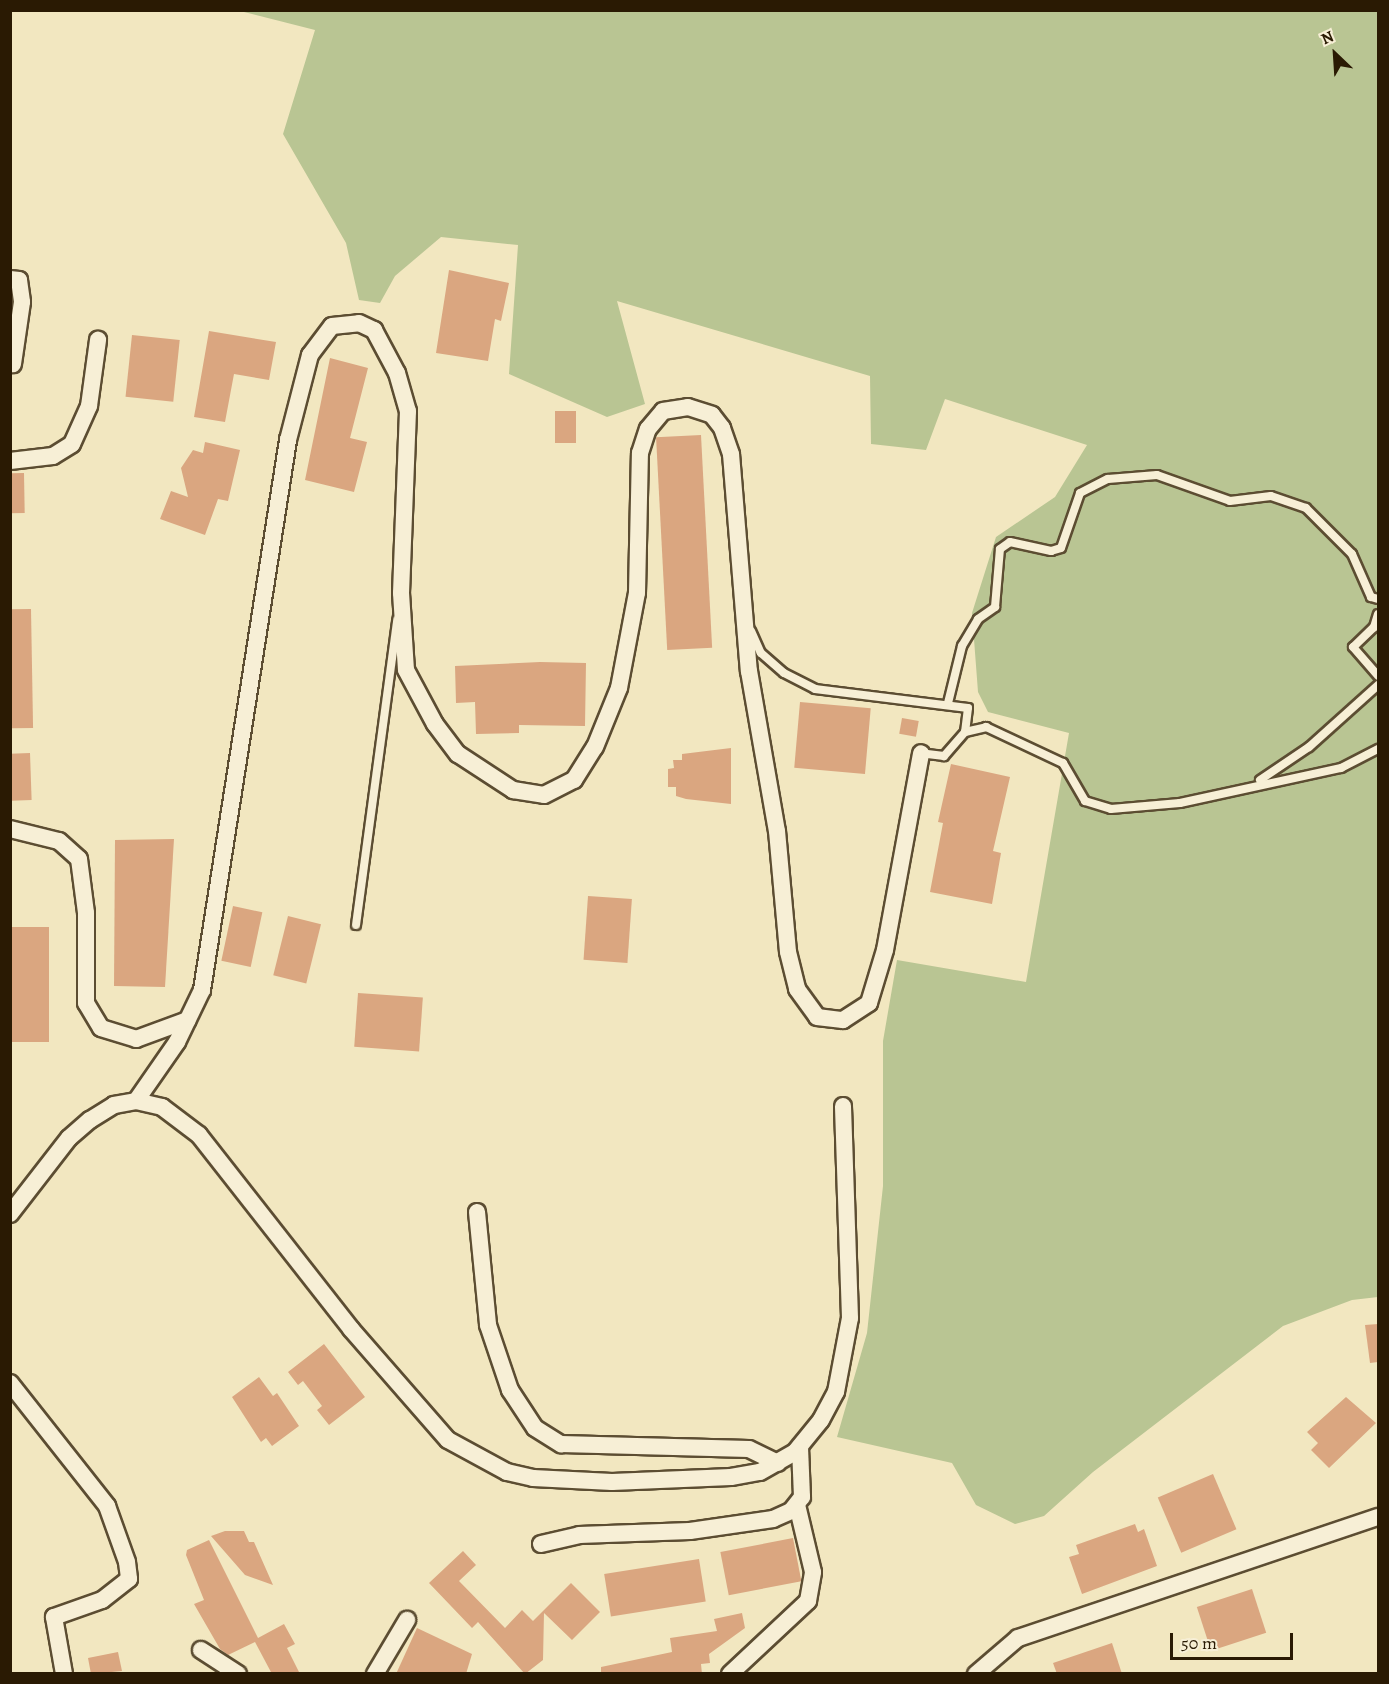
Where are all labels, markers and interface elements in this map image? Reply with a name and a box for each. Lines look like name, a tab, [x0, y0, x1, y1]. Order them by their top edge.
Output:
north arrow	[1305, 24, 1365, 84]
text: N	[1317, 25, 1337, 50]
scale bar	[1173, 1621, 1296, 1659]
text: 50 m	[1181, 1631, 1217, 1655]

